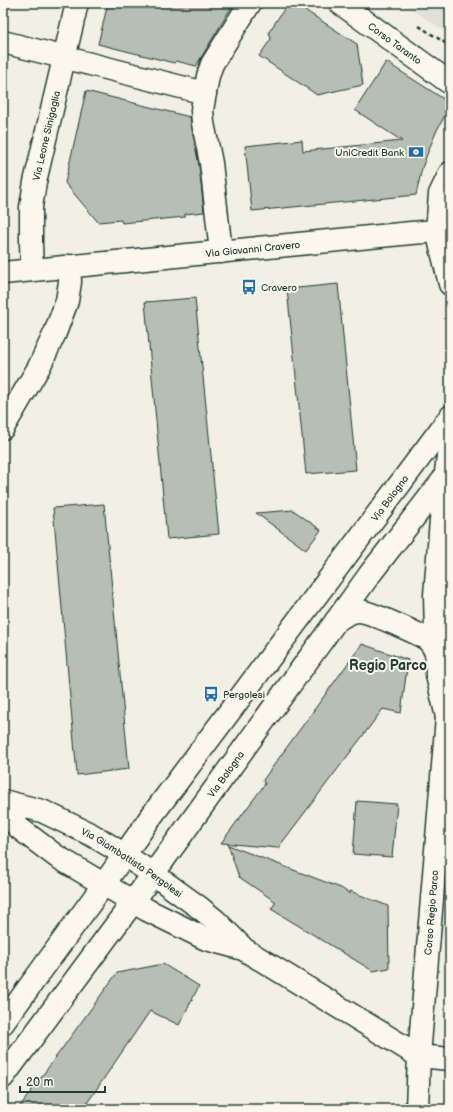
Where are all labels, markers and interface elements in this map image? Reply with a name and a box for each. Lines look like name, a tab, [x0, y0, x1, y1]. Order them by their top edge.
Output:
street label: Corso Taranto	[365, 20, 424, 67]
street label: Via Leone Sinigaglia	[31, 89, 63, 182]
bank icon: UniCredit Bank	[407, 143, 425, 161]
place label: UniCredit Bank	[335, 147, 404, 159]
street label: Via Giovanni Cravero	[205, 239, 301, 260]
bus stop icon: Cravero	[240, 278, 258, 296]
place label: Cravero	[261, 282, 297, 294]
street label: Via Bologna	[369, 473, 412, 524]
district label: Regio Parco	[349, 657, 427, 674]
bus stop icon: Pergolesi	[202, 685, 220, 703]
place label: Pergolesi	[223, 689, 265, 701]
street label: Via Bologna	[206, 749, 247, 800]
street label: Via Giambattista Pergolesi	[79, 826, 185, 900]
street label: Corso Regio Parco	[422, 869, 441, 956]
scale bar	[20, 1068, 105, 1094]
text: 20 m	[26, 1075, 53, 1090]

